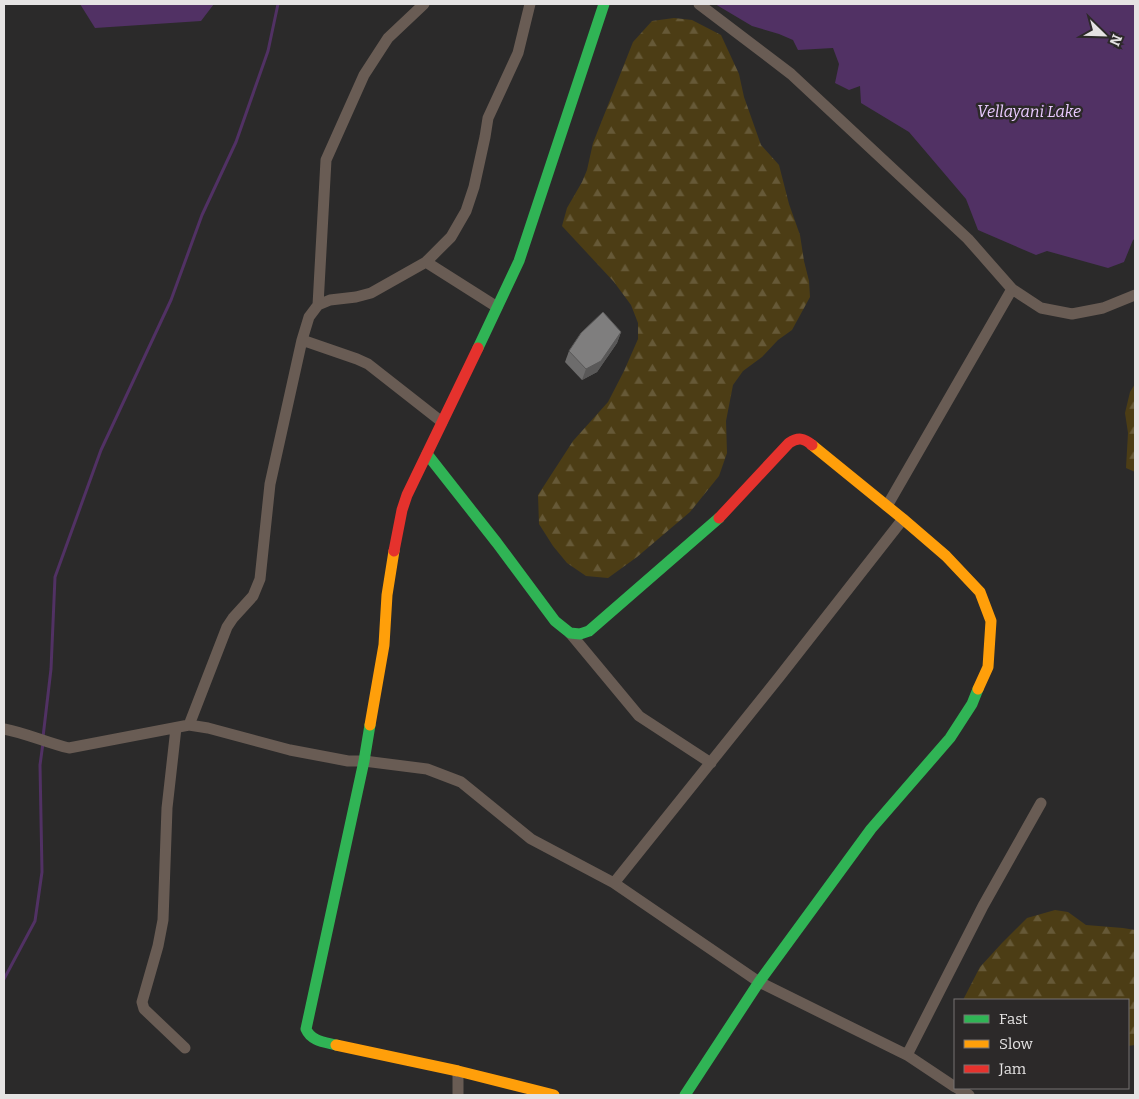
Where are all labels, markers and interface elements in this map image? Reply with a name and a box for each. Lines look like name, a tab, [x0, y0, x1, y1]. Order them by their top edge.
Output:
north arrow	[1079, 10, 1129, 60]
text: N	[1105, 32, 1125, 48]
water label: Vellayani Lake	[977, 102, 1081, 121]
legend	[954, 999, 1129, 1089]
text: Fast	[999, 1010, 1028, 1028]
text: Slow	[999, 1035, 1034, 1053]
text: Jam	[998, 1060, 1027, 1078]

